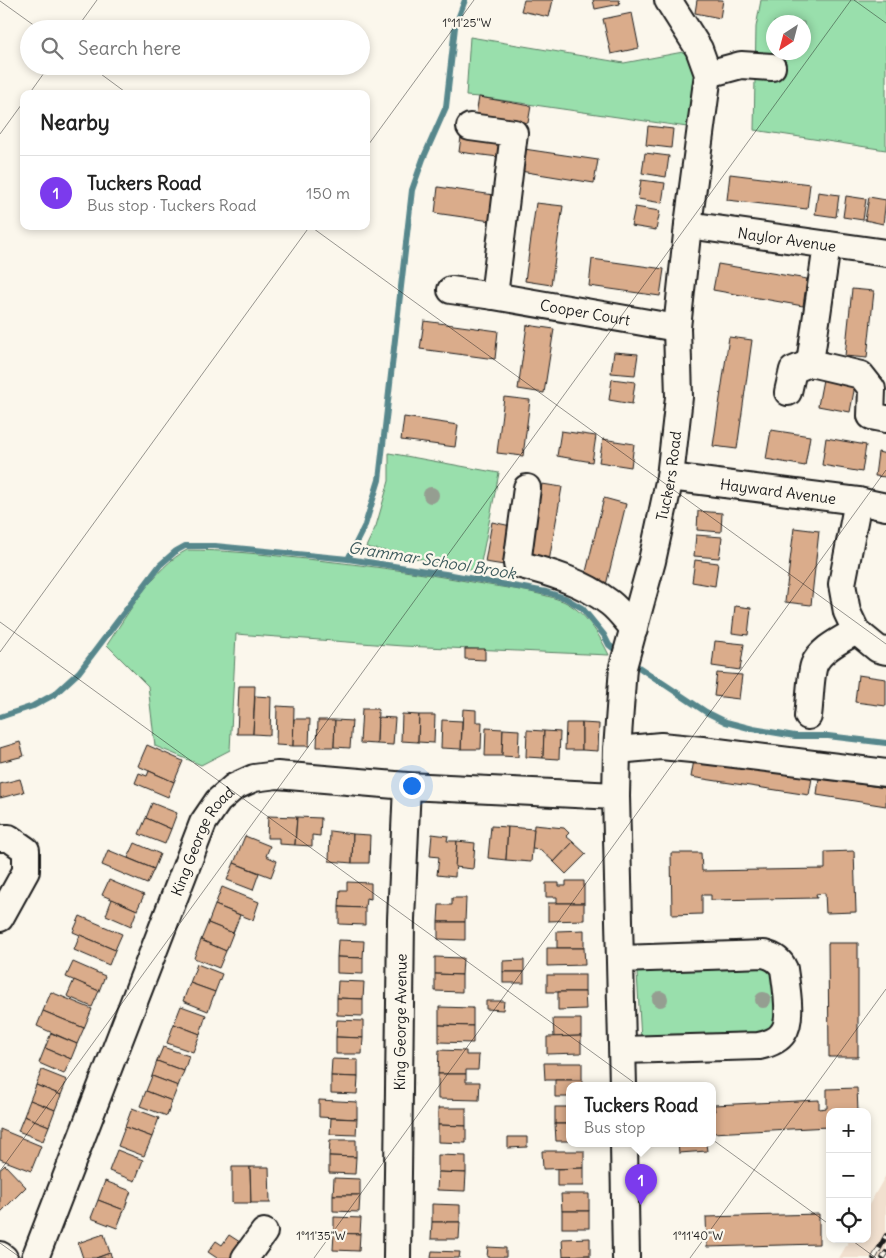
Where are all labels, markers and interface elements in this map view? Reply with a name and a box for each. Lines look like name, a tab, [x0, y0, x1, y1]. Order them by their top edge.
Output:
text: 1°11'25"W	[442, 15, 492, 30]
north arrow	[766, 15, 811, 60]
search box	[20, 20, 370, 75]
icon: search	[38, 34, 66, 62]
text: Search here	[78, 36, 181, 60]
text: Nearby	[40, 109, 110, 136]
text: Tuckers Road	[87, 171, 202, 195]
text: 1	[53, 183, 59, 203]
text: 150 m	[306, 183, 350, 203]
text: Bus stop · Tuckers Road	[87, 195, 256, 215]
street label: Naylor Avenue	[737, 223, 837, 255]
street label: Cooper Court	[539, 295, 632, 329]
street label: Tuckers Road	[651, 430, 685, 522]
street label: Hayward Avenue	[719, 474, 837, 508]
water label: Grammar School Brook	[347, 537, 519, 583]
your location	[399, 773, 425, 799]
street label: King George Road	[166, 782, 238, 898]
street label: King George Avenue	[389, 953, 410, 1091]
popup	[566, 1082, 716, 1147]
text: Tuckers Road	[584, 1093, 698, 1117]
map controls	[826, 1108, 871, 1243]
button: +	[826, 1108, 871, 1153]
text: Bus stop	[584, 1117, 645, 1137]
button: −	[826, 1153, 871, 1198]
pin: 1	[625, 1164, 657, 1205]
button: locate	[826, 1198, 871, 1243]
text: 1°11'35"W	[296, 1228, 346, 1243]
text: 1°11'40"W	[673, 1228, 723, 1243]

